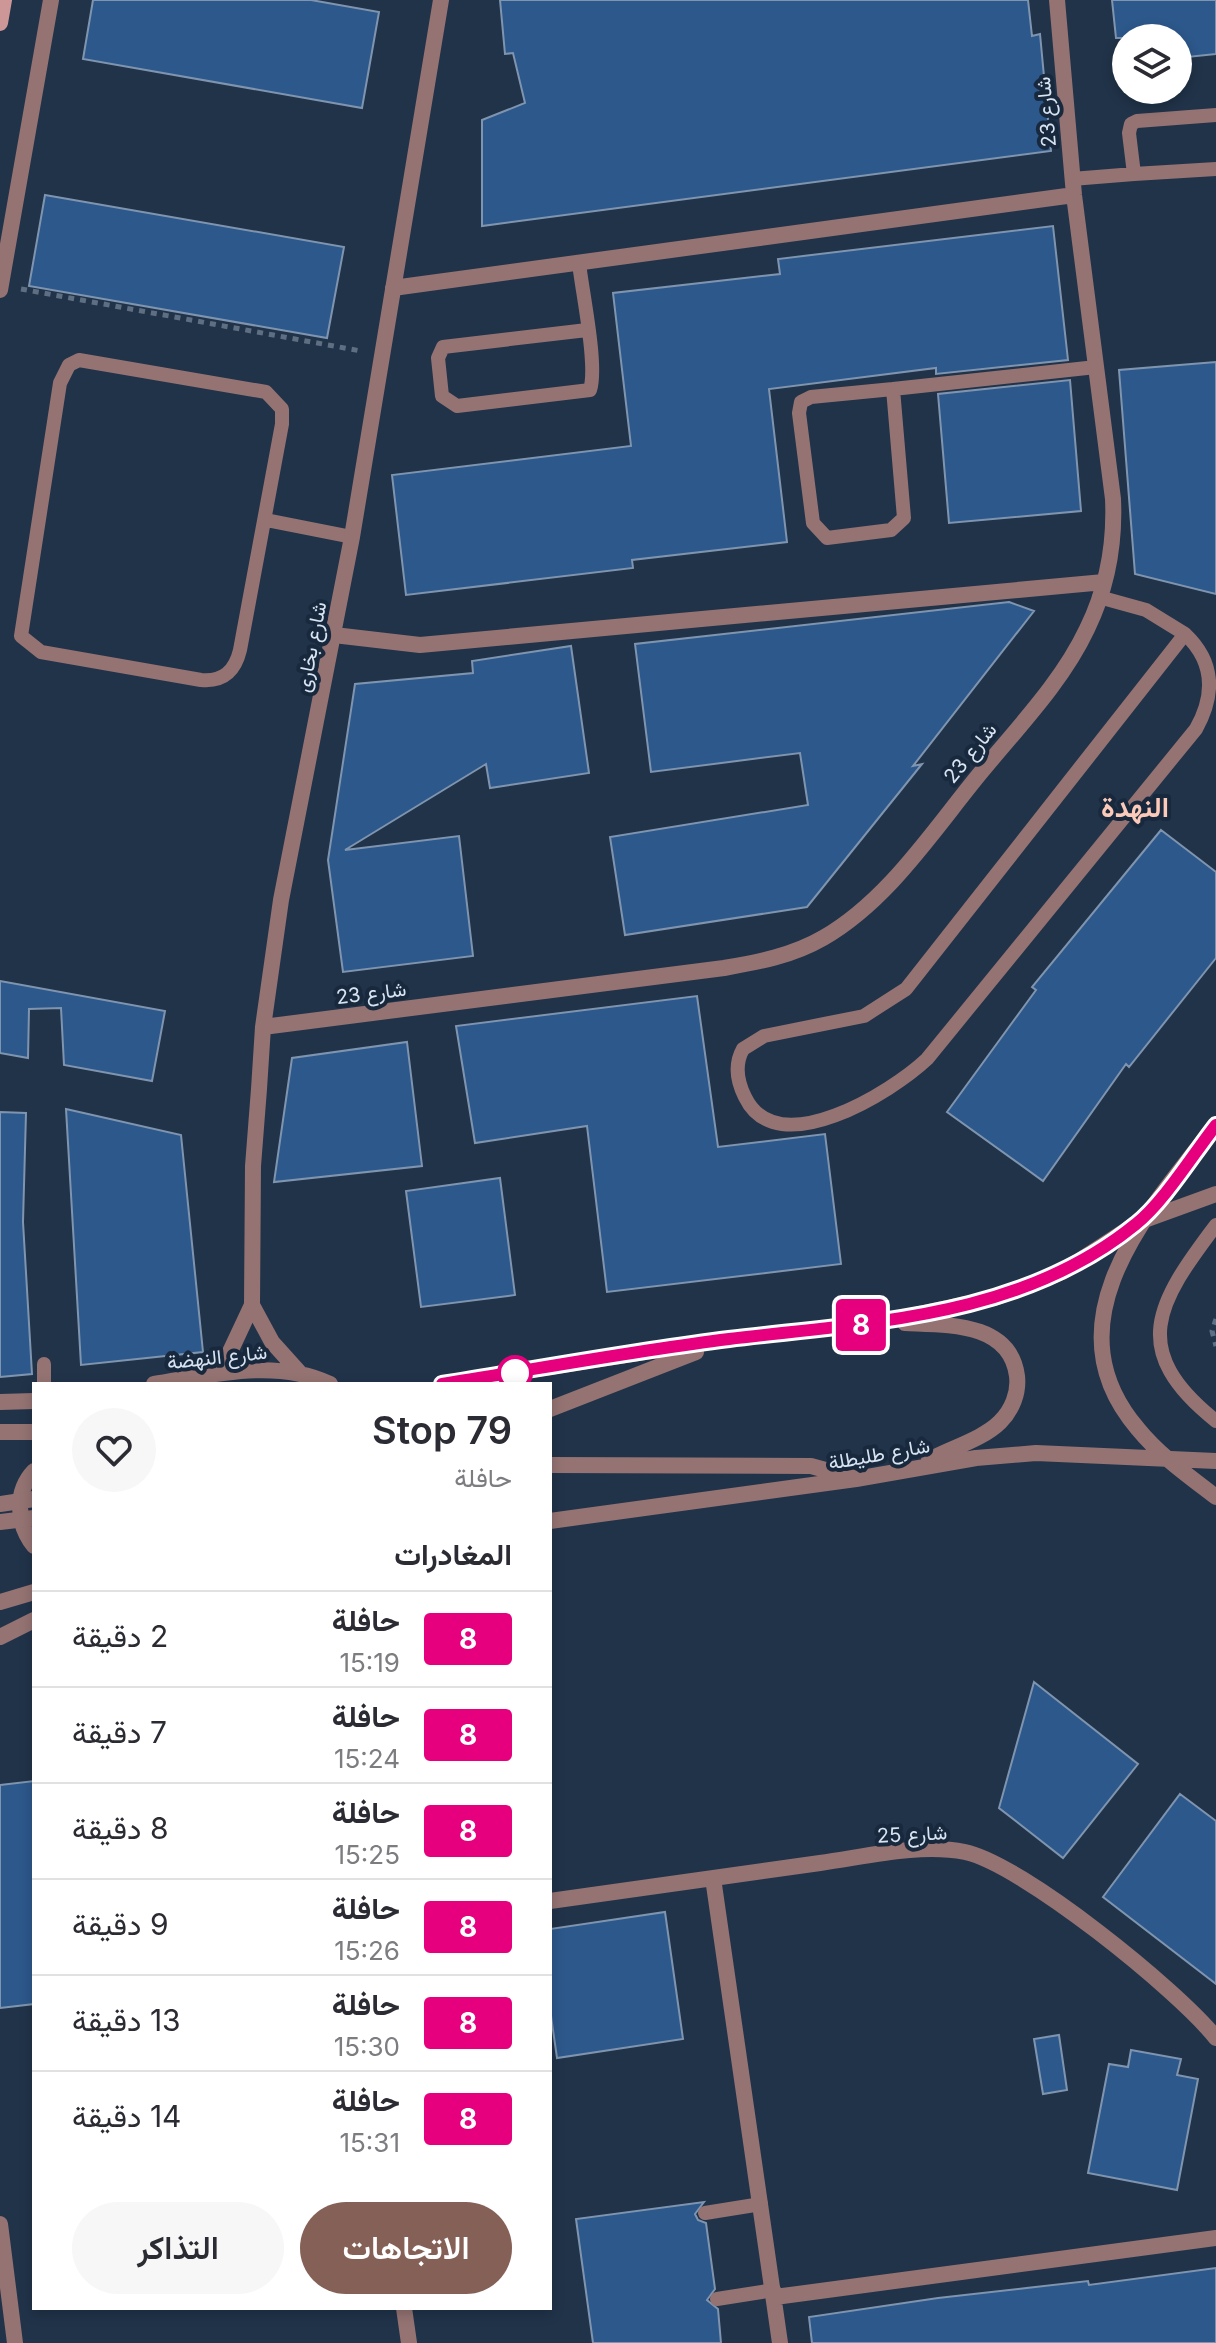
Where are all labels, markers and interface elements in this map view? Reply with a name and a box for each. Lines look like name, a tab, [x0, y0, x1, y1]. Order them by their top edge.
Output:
map controls	[1112, 24, 1192, 104]
button: layers	[1112, 24, 1192, 104]
street label: شارع 23	[1031, 76, 1063, 148]
street label: شارع بخارى	[290, 600, 333, 695]
street label: شارع 23	[939, 718, 1003, 789]
district label: النهدة	[1101, 790, 1169, 825]
street label: شارع 23	[335, 977, 408, 1011]
line badge: 8	[835, 1299, 887, 1351]
text: 8	[852, 1308, 870, 1342]
street label: شارع النهضة	[166, 1340, 268, 1376]
unlabelled marker	[498, 1356, 532, 1390]
text: Stop 79	[372, 1407, 512, 1453]
button: heart	[72, 1408, 156, 1492]
street label: شارع طليطلة	[826, 1433, 932, 1477]
text: حافلة	[454, 1462, 512, 1493]
text: المغادرات	[394, 1536, 512, 1572]
text: حافلة	[332, 1602, 400, 1638]
text: 2 دقيقة	[72, 1618, 168, 1654]
text: 8	[459, 1622, 477, 1656]
text: 15:19	[339, 1647, 400, 1678]
text: حافلة	[332, 1698, 400, 1734]
text: 7 دقيقة	[72, 1714, 167, 1750]
text: 8	[459, 1718, 477, 1752]
text: 15:24	[334, 1743, 400, 1774]
text: حافلة	[332, 1794, 400, 1830]
text: 8 دقيقة	[72, 1810, 168, 1846]
text: 8	[459, 1814, 477, 1848]
street label: شارع 25	[876, 1820, 948, 1850]
text: 15:25	[334, 1839, 400, 1870]
text: حافلة	[332, 1890, 400, 1926]
text: 9 دقيقة	[72, 1906, 168, 1942]
text: 8	[459, 1910, 477, 1944]
text: 15:26	[334, 1935, 400, 1966]
text: حافلة	[332, 1986, 400, 2022]
text: 13 دقيقة	[72, 2002, 181, 2038]
text: 8	[459, 2006, 477, 2040]
text: 15:30	[334, 2031, 400, 2062]
text: حافلة	[332, 2082, 400, 2118]
text: 14 دقيقة	[72, 2098, 181, 2134]
text: 8	[459, 2102, 477, 2136]
text: 15:31	[339, 2127, 400, 2158]
button: التذاكر	[72, 2202, 284, 2294]
button: الاتجاهات	[300, 2202, 512, 2294]

